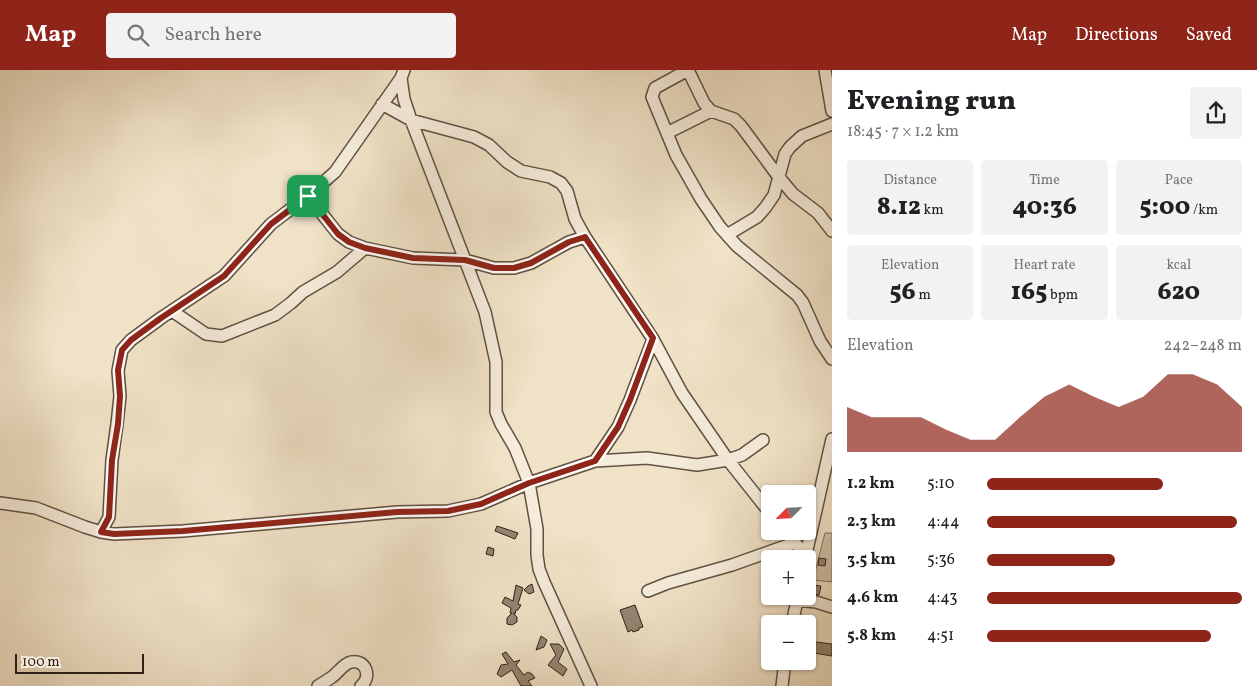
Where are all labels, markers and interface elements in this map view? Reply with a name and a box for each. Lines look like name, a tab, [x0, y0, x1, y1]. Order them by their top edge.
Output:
search box	[106, 13, 456, 58]
text: Map	[25, 18, 76, 52]
icon: search	[124, 21, 152, 49]
text: Search here	[164, 22, 262, 48]
text: Map	[1011, 23, 1047, 48]
text: Directions	[1075, 23, 1158, 48]
text: Saved	[1186, 23, 1232, 48]
text: Evening run	[847, 82, 1016, 121]
button: share	[1190, 87, 1242, 139]
text: 18:45 · 7 × 1.2 km	[847, 121, 959, 143]
text: Distance	[883, 171, 937, 190]
text: Time	[1029, 171, 1060, 190]
text: Pace	[1165, 171, 1193, 190]
pin	[287, 175, 329, 217]
icon: arrive	[294, 182, 322, 210]
text: 8.12	[877, 190, 921, 225]
text: 40:36	[1012, 190, 1077, 225]
text: 5:00	[1139, 190, 1190, 225]
text: km	[921, 201, 944, 220]
text: /km	[1190, 201, 1218, 220]
text: Elevation	[881, 256, 939, 275]
text: Heart rate	[1014, 256, 1075, 275]
text: kcal	[1166, 256, 1191, 275]
text: 56	[889, 275, 916, 310]
text: 165	[1011, 275, 1047, 310]
text: 620	[1158, 275, 1200, 310]
text: m	[916, 286, 931, 305]
text: bpm	[1047, 286, 1078, 305]
text: Elevation	[847, 335, 914, 357]
text: 242–248 m	[1164, 335, 1242, 357]
text: 1.2 km	[847, 473, 895, 495]
text: 5:10	[927, 473, 954, 495]
north arrow	[761, 485, 816, 540]
map controls	[761, 485, 816, 670]
text: 2.3 km	[847, 511, 896, 533]
text: 4:44	[927, 511, 959, 533]
text: 3.5 km	[847, 549, 896, 571]
text: 5:36	[927, 549, 955, 571]
button: +	[761, 550, 816, 605]
text: 4.6 km	[847, 587, 898, 609]
text: 4:43	[927, 587, 957, 609]
button: −	[761, 615, 816, 670]
text: 5.8 km	[847, 625, 896, 647]
text: 4:51	[927, 625, 954, 647]
scale bar	[15, 651, 144, 674]
text: 100 m	[22, 653, 60, 672]

